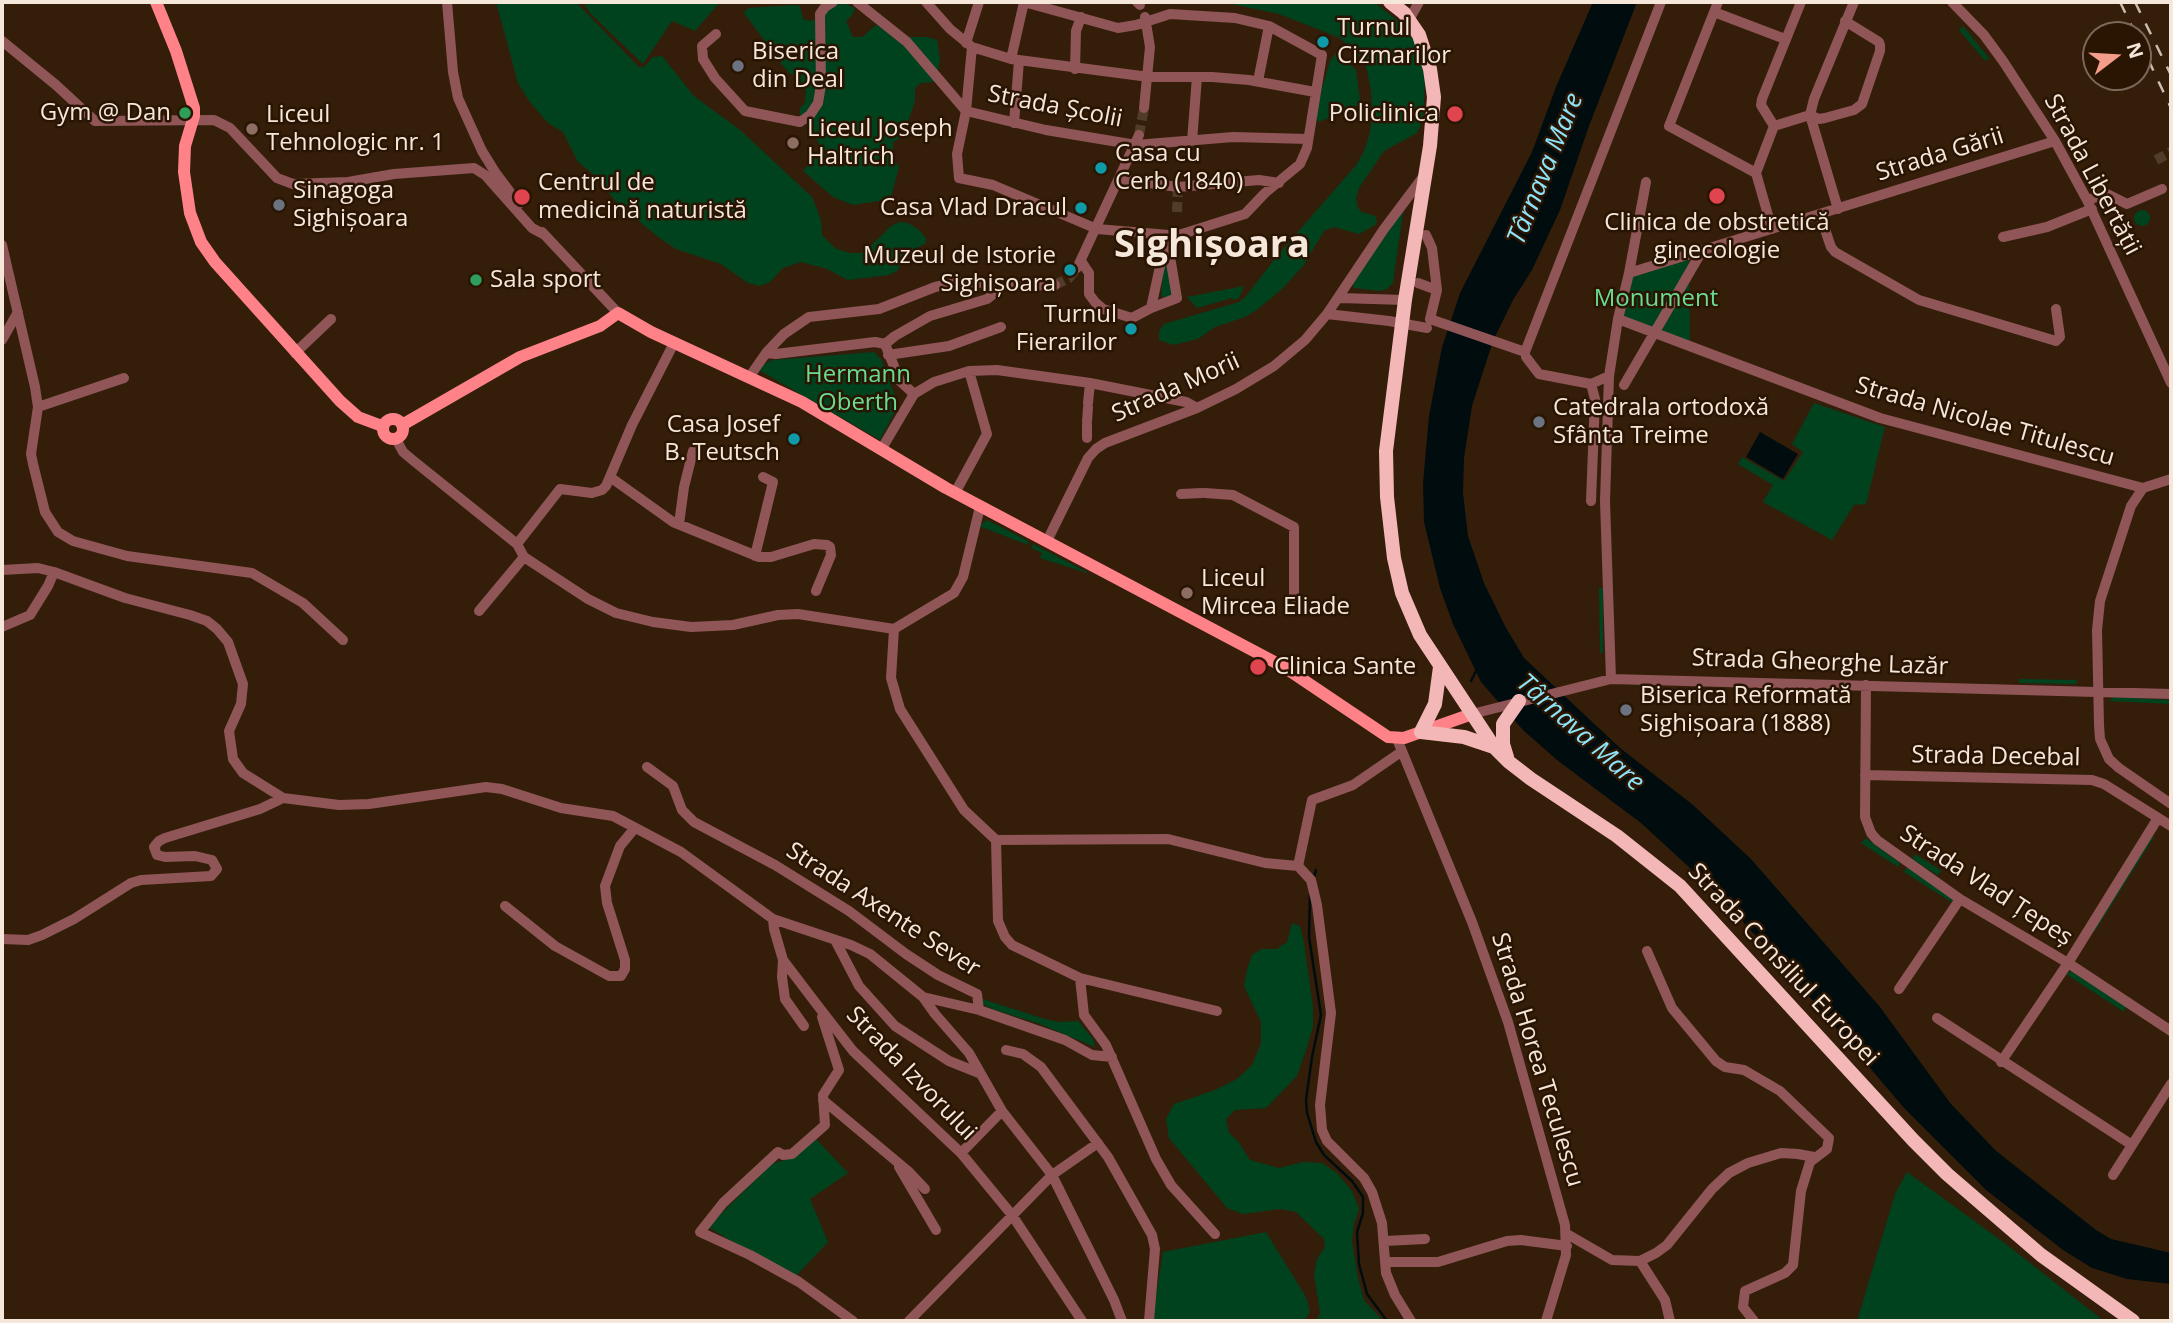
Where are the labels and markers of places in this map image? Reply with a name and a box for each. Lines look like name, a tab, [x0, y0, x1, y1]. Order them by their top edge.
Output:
place label: Turnul Cizmarilor	[1337, 14, 1451, 70]
marker: Turnul Cizmarilor	[1315, 34, 1331, 50]
place label: Biserica din Deal	[752, 38, 844, 94]
marker: Biserica din Deal	[730, 58, 746, 74]
place label: Gym @ Dan	[40, 99, 171, 127]
place label: Policlinica	[1329, 100, 1439, 128]
place label: Liceul Tehnologic nr. 1	[266, 101, 445, 157]
marker: Policlinica	[1445, 104, 1465, 124]
marker: Gym @ Dan	[177, 105, 193, 121]
place label: Liceul Joseph Haltrich	[807, 115, 953, 171]
marker: Liceul Tehnologic nr. 1	[244, 121, 260, 137]
marker: Liceul Joseph Haltrich	[785, 135, 801, 151]
place label: Casa cu Cerb (1840)	[1115, 140, 1243, 196]
marker: Casa cu Cerb (1840)	[1093, 160, 1109, 176]
place label: Centrul de medicină naturistă	[538, 169, 747, 225]
place label: Sinagoga Sighișoara	[293, 177, 408, 233]
marker: Clinica de obstretică ginecologie	[1707, 186, 1727, 206]
marker: Centrul de medicină naturistă	[512, 187, 532, 207]
place label: Casa Vlad Dracul	[880, 194, 1067, 222]
marker: Sinagoga Sighișoara	[271, 197, 287, 213]
marker: Casa Vlad Dracul	[1073, 200, 1089, 216]
place label: Clinica de obstretică ginecologie	[1604, 209, 1830, 265]
place label: Muzeul de Istorie Sighișoara	[863, 242, 1056, 298]
marker: Muzeul de Istorie Sighișoara	[1062, 262, 1078, 278]
place label: Sala sport	[490, 266, 601, 294]
marker: Sala sport	[468, 272, 484, 288]
place label: Turnul Fierarilor	[1016, 301, 1117, 357]
marker: Turnul Fierarilor	[1123, 321, 1139, 337]
place label: Catedrala ortodoxă Sfânta Treime	[1553, 394, 1769, 450]
place label: Casa Josef B. Teutsch	[664, 411, 780, 467]
marker: Catedrala ortodoxă Sfânta Treime	[1531, 414, 1547, 430]
marker: Casa Josef B. Teutsch	[786, 431, 802, 447]
place label: Liceul Mircea Eliade	[1201, 565, 1350, 621]
marker: Liceul Mircea Eliade	[1179, 585, 1195, 601]
place label: Clinica Sante	[1274, 653, 1416, 681]
marker: Clinica Sante	[1248, 657, 1268, 677]
place label: Biserica Reformată Sighișoara (1888)	[1640, 682, 1851, 738]
marker: Biserica Reformată Sighișoara (1888)	[1618, 702, 1634, 718]

